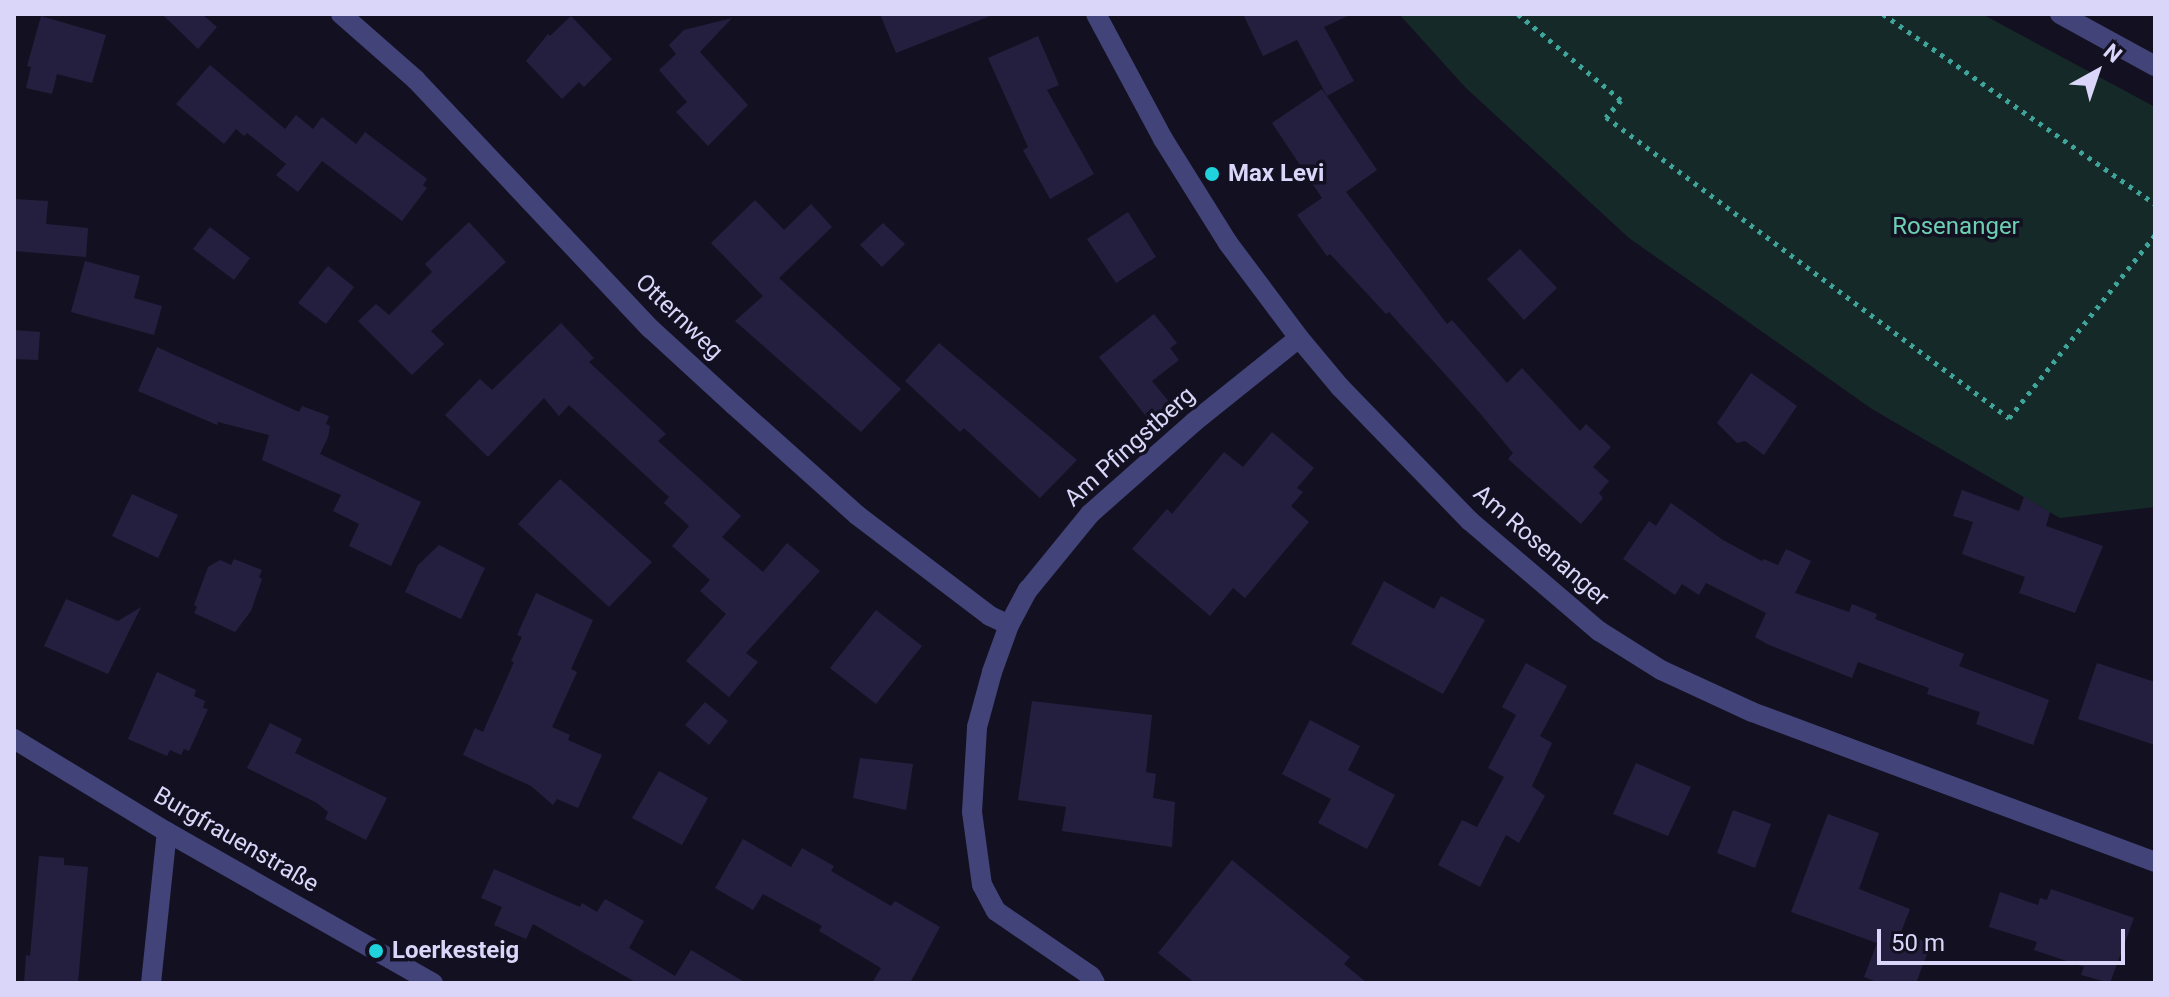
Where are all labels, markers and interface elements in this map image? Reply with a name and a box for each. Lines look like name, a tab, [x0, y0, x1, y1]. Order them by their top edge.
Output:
north arrow	[2057, 32, 2137, 112]
text: N	[2099, 39, 2127, 68]
place label: Max Levi	[1228, 160, 1324, 188]
marker: Max Levi	[1203, 165, 1221, 183]
park label: Rosenanger	[1892, 213, 2020, 241]
street label: Otternweg	[629, 268, 729, 366]
street label: Am Pfingstberg	[1059, 381, 1201, 513]
street label: Am Rosenanger	[1467, 479, 1615, 613]
street label: Burgfrauenstraße	[148, 781, 324, 899]
scale bar	[1881, 913, 2129, 963]
text: 50 m	[1891, 929, 1945, 957]
place label: Loerkesteig	[392, 937, 519, 965]
marker: Loerkesteig	[367, 942, 385, 960]

